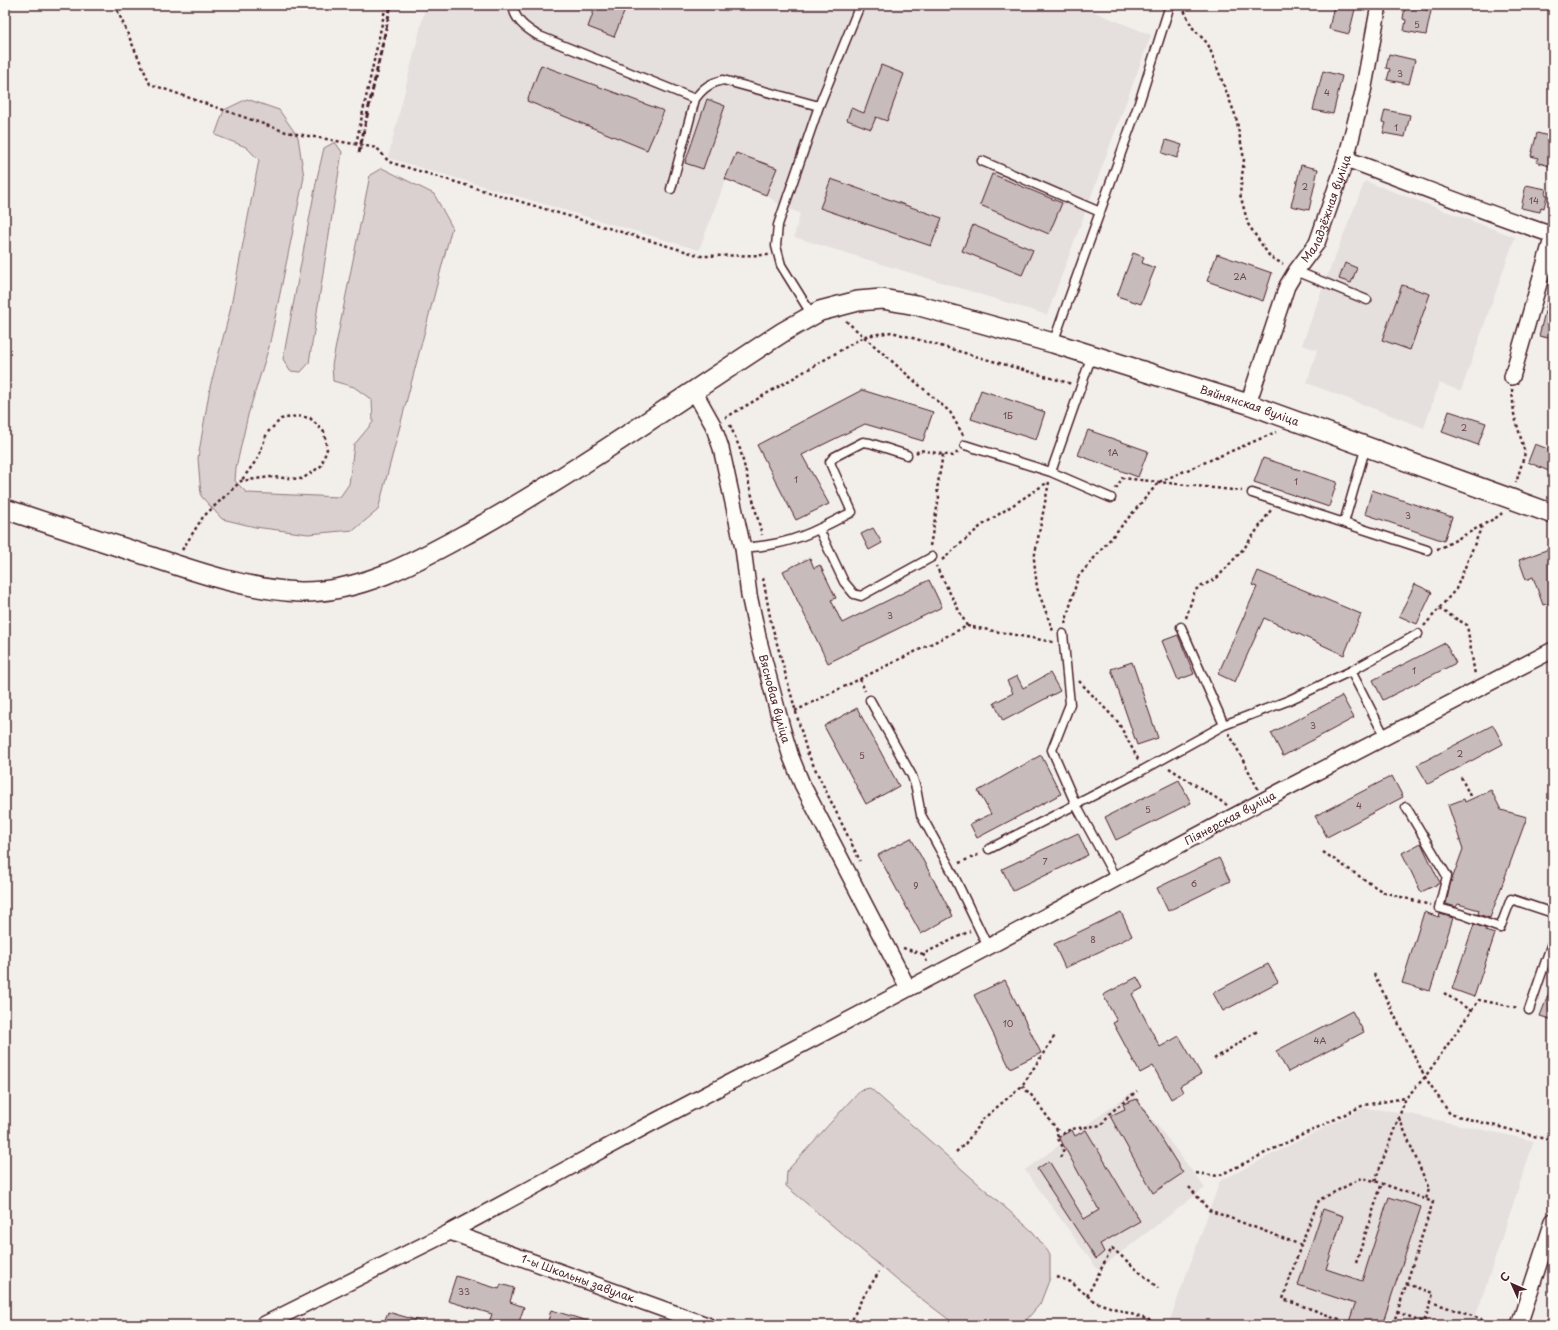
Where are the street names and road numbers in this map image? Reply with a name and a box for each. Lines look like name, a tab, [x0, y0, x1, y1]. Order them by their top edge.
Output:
street label: Маладзёжная вуліца	[1296, 153, 1355, 266]
street label: Вяйнянская вуліца	[1198, 380, 1302, 430]
street label: Вясновая вуліца	[755, 652, 795, 745]
street label: Піянерская вуліца	[1181, 786, 1279, 849]
street label: 1-ы Школьны завулак	[519, 1249, 638, 1306]

